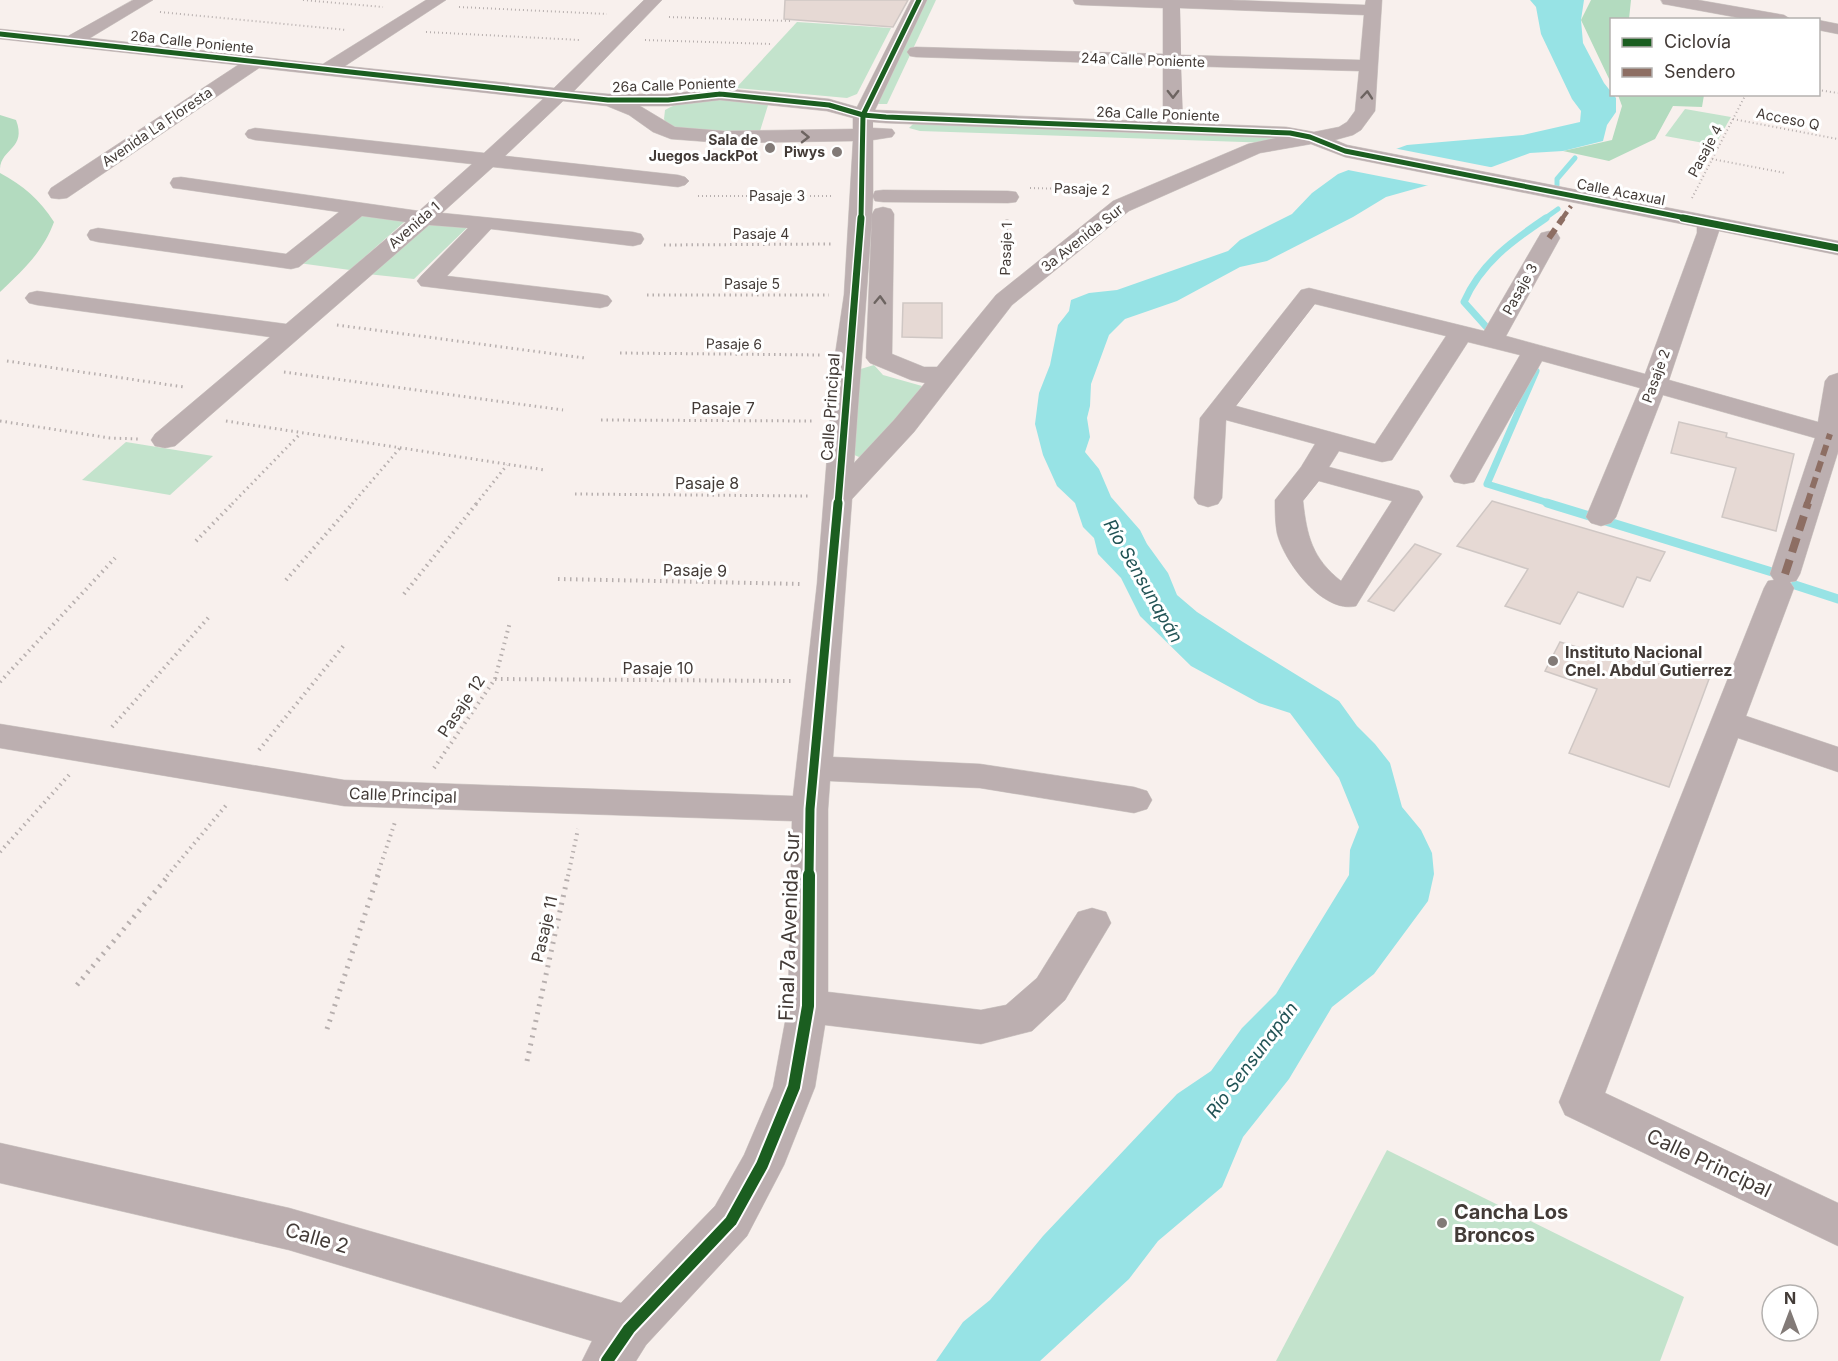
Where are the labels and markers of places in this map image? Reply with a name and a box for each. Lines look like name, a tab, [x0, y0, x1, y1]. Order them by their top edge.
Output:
place label: Sala de Juegos JackPot	[649, 131, 758, 164]
marker: Sala de Juegos JackPot	[763, 141, 777, 155]
place label: Piwys	[784, 143, 825, 160]
marker: Piwys	[830, 145, 844, 159]
place label: Instituto Nacional Cnel. Abdul Gutierrez	[1565, 642, 1732, 680]
marker: Instituto Nacional Cnel. Abdul Gutierrez	[1546, 654, 1560, 668]
place label: Cancha Los Broncos	[1454, 1200, 1568, 1247]
marker: Cancha Los Broncos	[1435, 1216, 1449, 1230]

